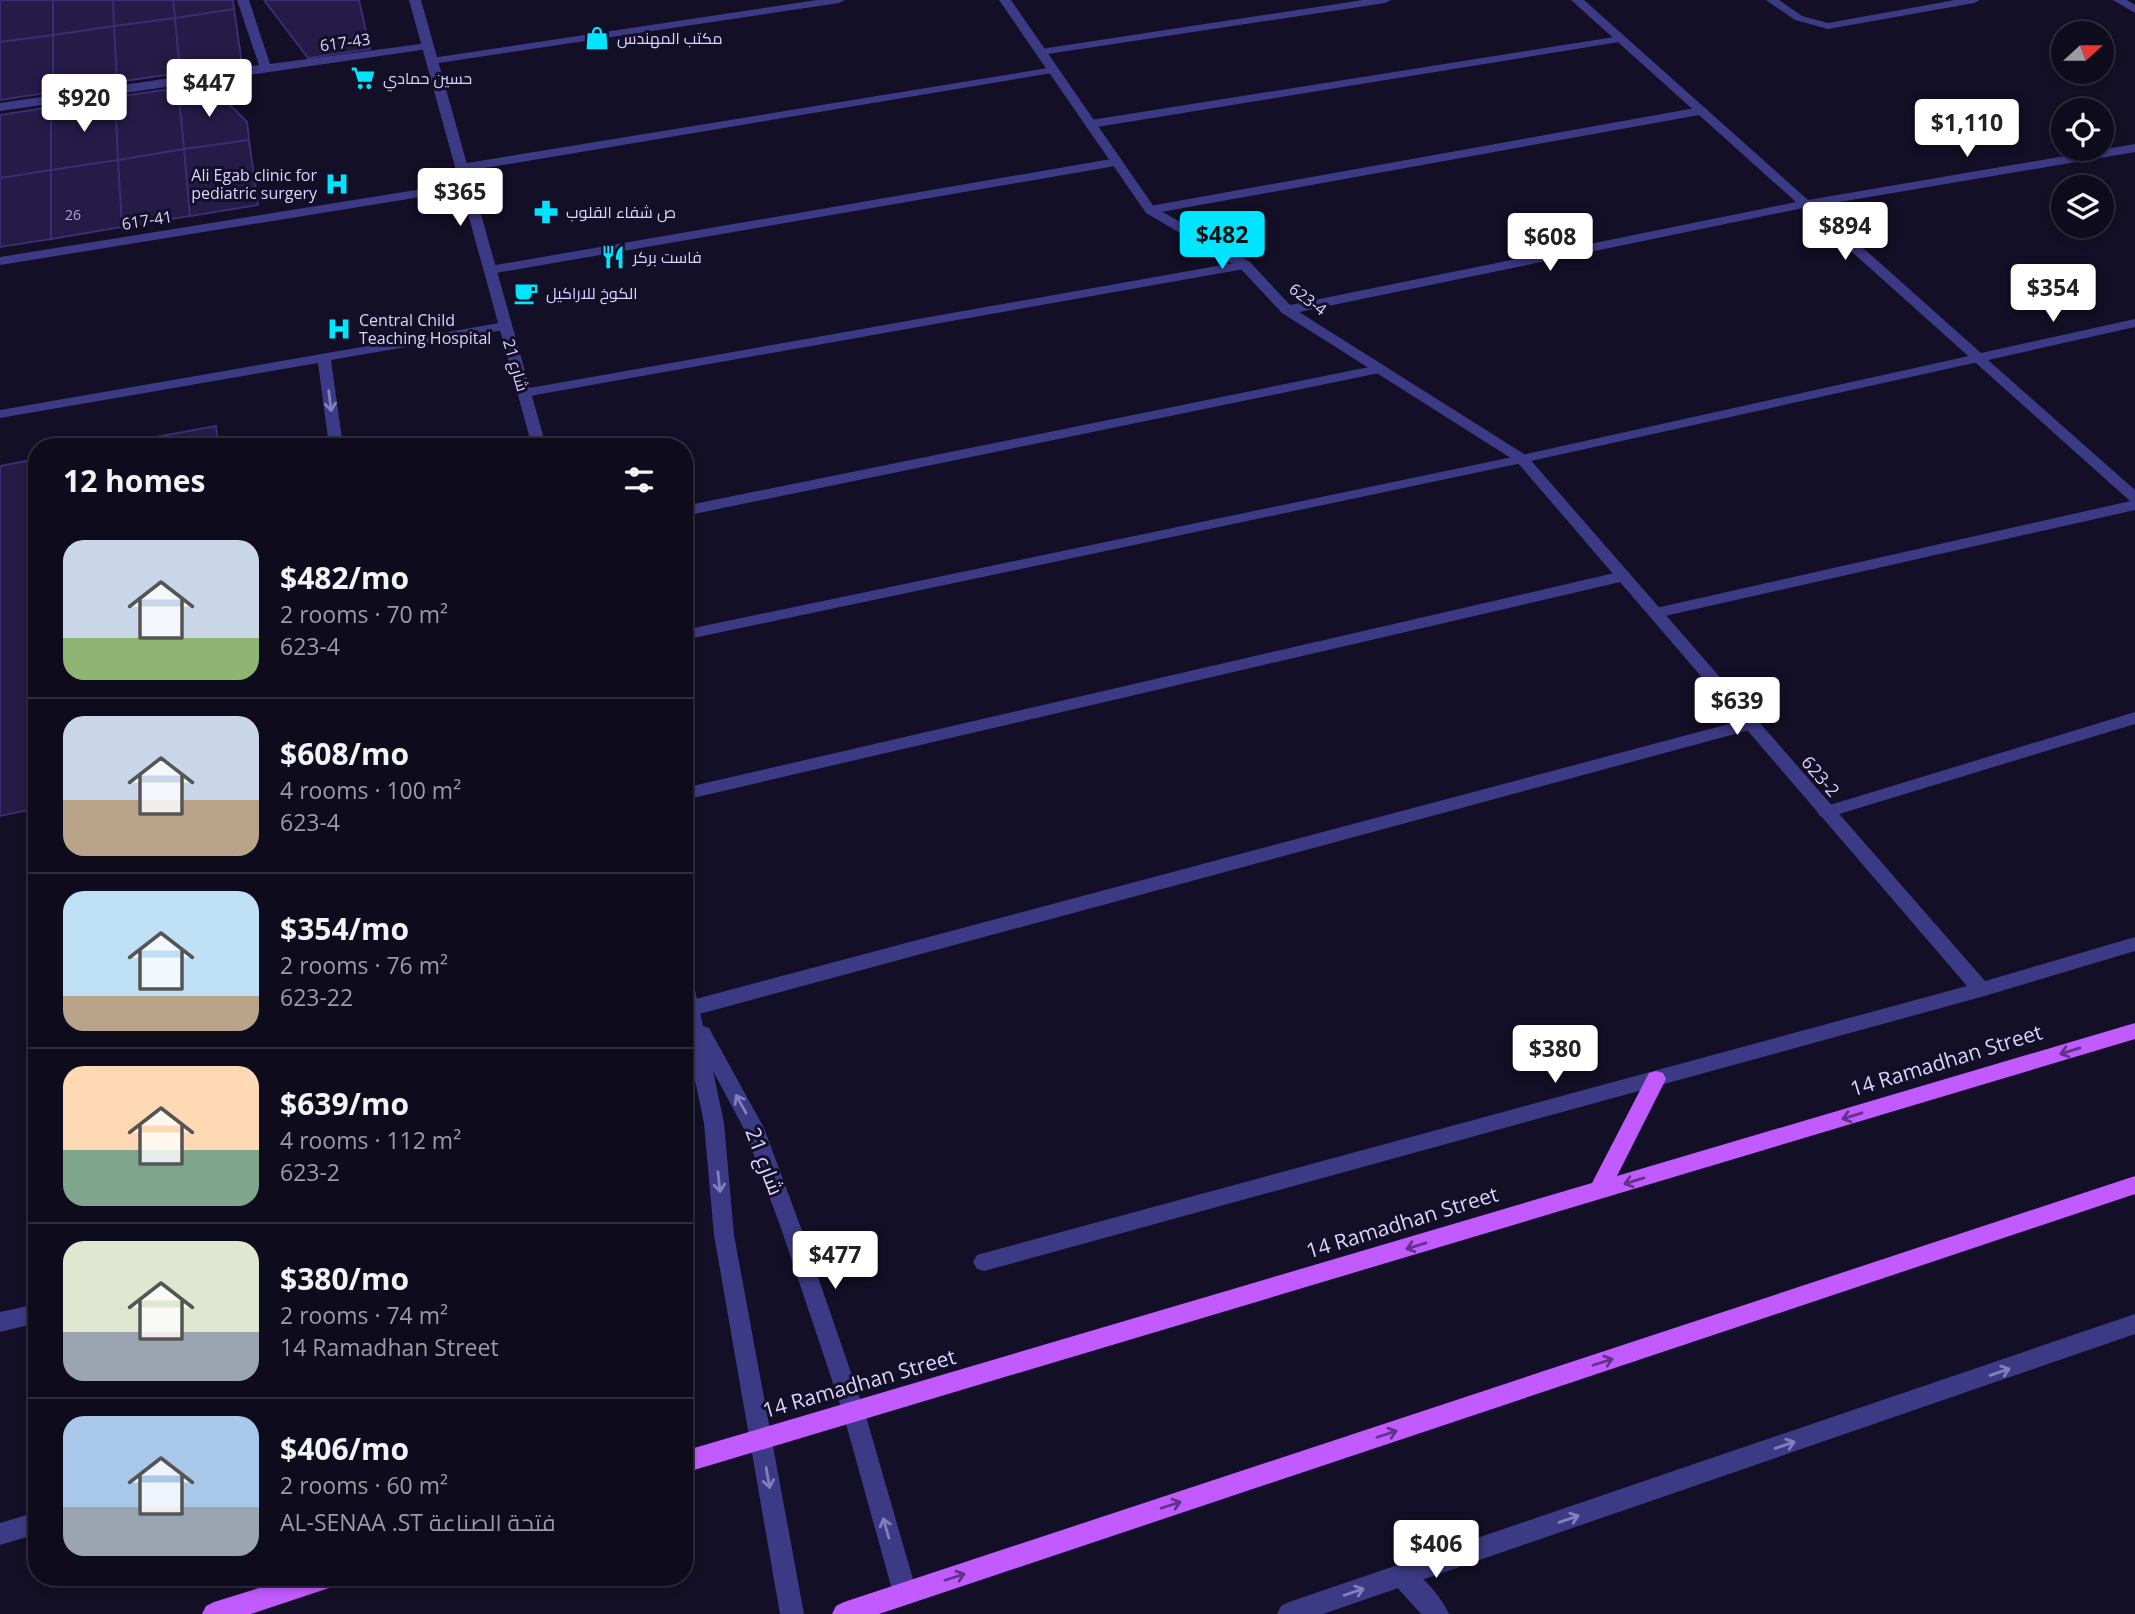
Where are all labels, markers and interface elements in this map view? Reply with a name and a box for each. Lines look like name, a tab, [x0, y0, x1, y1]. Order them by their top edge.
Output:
north arrow	[2051, 21, 2114, 84]
map controls	[2051, 21, 2114, 238]
shop icon: مكتب المهندس	[583, 24, 611, 52]
place label: مكتب المهندس	[617, 27, 722, 49]
street label: 617-43	[318, 28, 372, 56]
pin: $447	[168, 60, 250, 119]
supermarket icon: حسين حمادي	[349, 64, 377, 92]
text: $447	[183, 66, 235, 98]
place label: حسين حمادي	[383, 67, 472, 92]
pin: $920	[43, 74, 125, 134]
text: $920	[58, 81, 110, 113]
button: locate	[2051, 98, 2114, 161]
pin: $1,110	[1910, 100, 2024, 159]
text: $1,110	[1931, 106, 2003, 138]
place label: Ali Egab clinic for pediatric surgery	[191, 164, 318, 204]
pin: $365	[419, 168, 501, 228]
hospital icon: Ali Egab clinic for pediatric surgery	[323, 170, 351, 198]
text: $365	[434, 175, 486, 207]
button: layers	[2051, 175, 2114, 238]
pharmacy icon: ص شفاء القلوب	[532, 198, 560, 226]
place label: ص شفاء القلوب	[566, 201, 676, 223]
pin: $894	[1804, 202, 1886, 262]
house number: 26	[65, 205, 81, 224]
street label: 617-41	[120, 205, 174, 235]
text: $894	[1819, 209, 1871, 241]
pin: $482	[1181, 212, 1263, 271]
pin: $608	[1509, 214, 1591, 273]
text: $482	[1196, 218, 1248, 250]
text: $608	[1524, 220, 1576, 252]
restaurant icon: فاست بركر	[599, 243, 627, 271]
place label: فاست بركر	[632, 246, 702, 268]
pin: $354	[2012, 264, 2094, 324]
text: $354	[2027, 271, 2079, 303]
street label: 623-4	[1285, 278, 1331, 320]
cafe icon: الكوخ للاراكيل	[512, 279, 540, 307]
place label: الكوخ للاراكيل	[546, 282, 637, 305]
place label: Central Child Teaching Hospital	[359, 309, 491, 349]
hospital icon: Central Child Teaching Hospital	[325, 315, 353, 343]
street label: شارع 21	[497, 336, 534, 394]
one-way arrow	[323, 390, 336, 412]
text: 12 homes	[63, 460, 206, 501]
icon: filters	[620, 461, 658, 499]
text: $482/mo	[280, 557, 409, 598]
icon: home	[119, 568, 203, 652]
text: 2 rooms · 70 m²	[280, 598, 448, 630]
text: 623-4	[280, 630, 340, 662]
pin: $639	[1696, 678, 1778, 737]
text: $639	[1711, 684, 1763, 716]
text: $608/mo	[280, 733, 409, 774]
icon: home	[119, 744, 203, 828]
street label: 623-2	[1797, 750, 1845, 802]
text: 4 rooms · 100 m²	[280, 774, 461, 806]
text: 623-4	[280, 806, 340, 838]
text: $354/mo	[280, 908, 409, 949]
icon: home	[119, 919, 203, 1003]
text: 2 rooms · 76 m²	[280, 949, 448, 981]
text: 623-22	[280, 981, 353, 1013]
street label: 14 Ramadhan Street	[1846, 1017, 2046, 1103]
pin: $380	[1514, 1026, 1596, 1085]
text: $380	[1529, 1032, 1581, 1064]
one-way arrow	[2059, 1045, 2081, 1058]
text: $639/mo	[280, 1083, 409, 1124]
icon: home	[119, 1094, 203, 1178]
one-way arrow	[734, 1095, 748, 1115]
one-way arrow	[1841, 1110, 1863, 1123]
street label: شارع 21	[738, 1123, 791, 1199]
text: 4 rooms · 112 m²	[280, 1124, 461, 1156]
text: 623-2	[280, 1156, 340, 1188]
one-way arrow	[712, 1170, 725, 1192]
one-way arrow	[1623, 1175, 1645, 1188]
street label: 14 Ramadhan Street	[1302, 1179, 1502, 1265]
pin: $477	[794, 1232, 876, 1291]
text: $477	[809, 1238, 861, 1270]
one-way arrow	[1405, 1240, 1427, 1253]
text: $380/mo	[280, 1258, 409, 1299]
icon: home	[119, 1269, 203, 1353]
text: 2 rooms · 74 m²	[280, 1299, 448, 1331]
text: 14 Ramadhan Street	[280, 1331, 499, 1363]
street label: 14 Ramadhan Street	[759, 1342, 959, 1424]
one-way arrow	[1591, 1355, 1613, 1367]
one-way arrow	[1989, 1365, 2011, 1378]
one-way arrow	[1375, 1426, 1397, 1439]
text: $406/mo	[280, 1428, 409, 1469]
one-way arrow	[1773, 1438, 1795, 1451]
icon: home	[119, 1444, 203, 1528]
one-way arrow	[762, 1466, 775, 1489]
text: 2 rooms · 60 m²	[280, 1469, 448, 1501]
one-way arrow	[1159, 1498, 1181, 1510]
text: AL-SENAA .ST فتحة الصناعة	[280, 1506, 555, 1538]
one-way arrow	[1558, 1512, 1580, 1524]
one-way arrow	[879, 1517, 892, 1539]
pin: $406	[1395, 1520, 1477, 1580]
text: $406	[1410, 1527, 1462, 1559]
one-way arrow	[943, 1570, 965, 1582]
one-way arrow	[1343, 1585, 1365, 1598]

